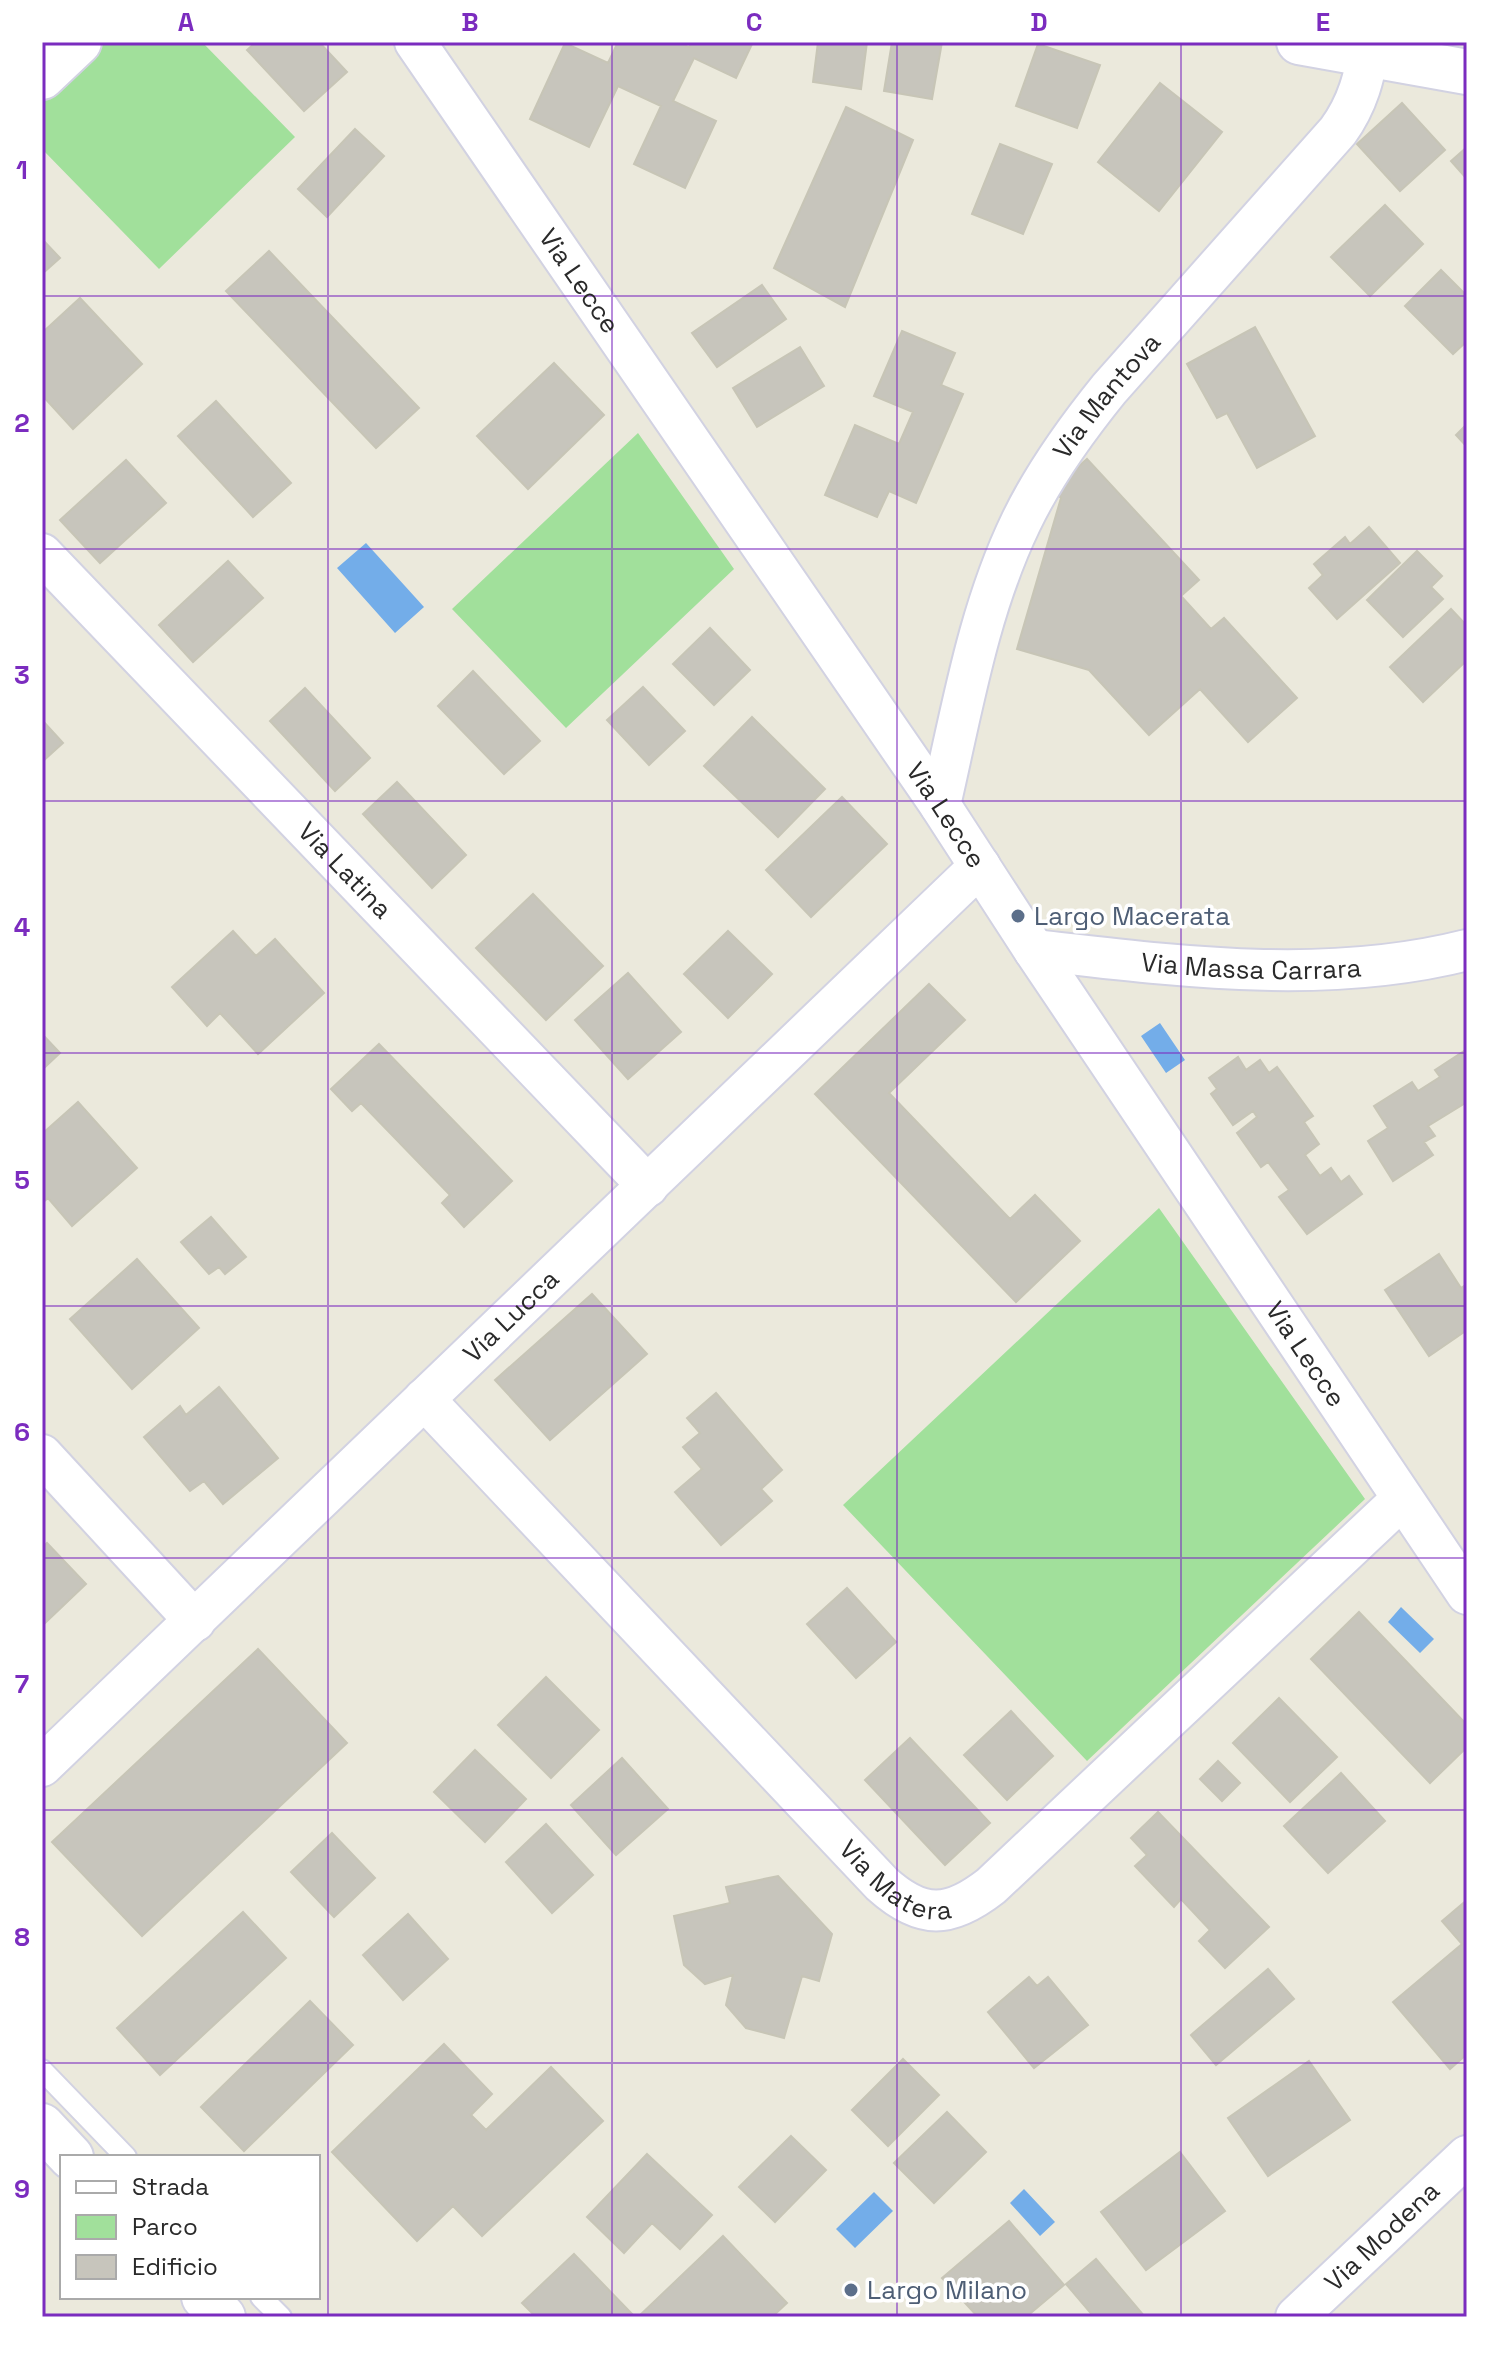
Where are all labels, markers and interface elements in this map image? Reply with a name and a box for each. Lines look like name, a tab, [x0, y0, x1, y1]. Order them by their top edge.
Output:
text: A	[178, 5, 195, 39]
text: B	[461, 5, 479, 39]
text: C	[746, 5, 762, 39]
text: D	[1030, 5, 1048, 39]
text: E	[1316, 5, 1330, 39]
text: 1	[16, 153, 28, 187]
street label: Via Lecce	[531, 222, 627, 340]
street label: Via Mantova	[1045, 326, 1168, 465]
text: 2	[14, 406, 30, 440]
text: 3	[14, 658, 30, 692]
street label: Via Lecce	[899, 756, 993, 875]
street label: Via Latina	[291, 814, 400, 926]
place label: Largo Macerata	[1034, 899, 1230, 933]
marker: Largo Macerata	[1009, 907, 1027, 925]
text: 4	[14, 910, 30, 944]
street label: Via Massa Carrara	[1139, 945, 1363, 987]
text: 5	[14, 1163, 30, 1197]
street label: Via Lucca	[456, 1262, 566, 1370]
street label: Via Lecce	[1258, 1295, 1353, 1414]
text: 6	[14, 1415, 30, 1449]
text: 7	[15, 1667, 29, 1701]
street label: Via Matera	[832, 1832, 954, 1928]
text: 8	[14, 1920, 30, 1954]
legend	[60, 2155, 320, 2299]
text: Strada	[132, 2171, 209, 2202]
text: 9	[14, 2172, 30, 2206]
street label: Via Modena	[1317, 2174, 1447, 2298]
text: Parco	[132, 2211, 198, 2242]
text: Edificio	[132, 2251, 218, 2282]
place label: Largo Milano	[867, 2273, 1027, 2307]
marker: Largo Milano	[842, 2281, 860, 2299]

